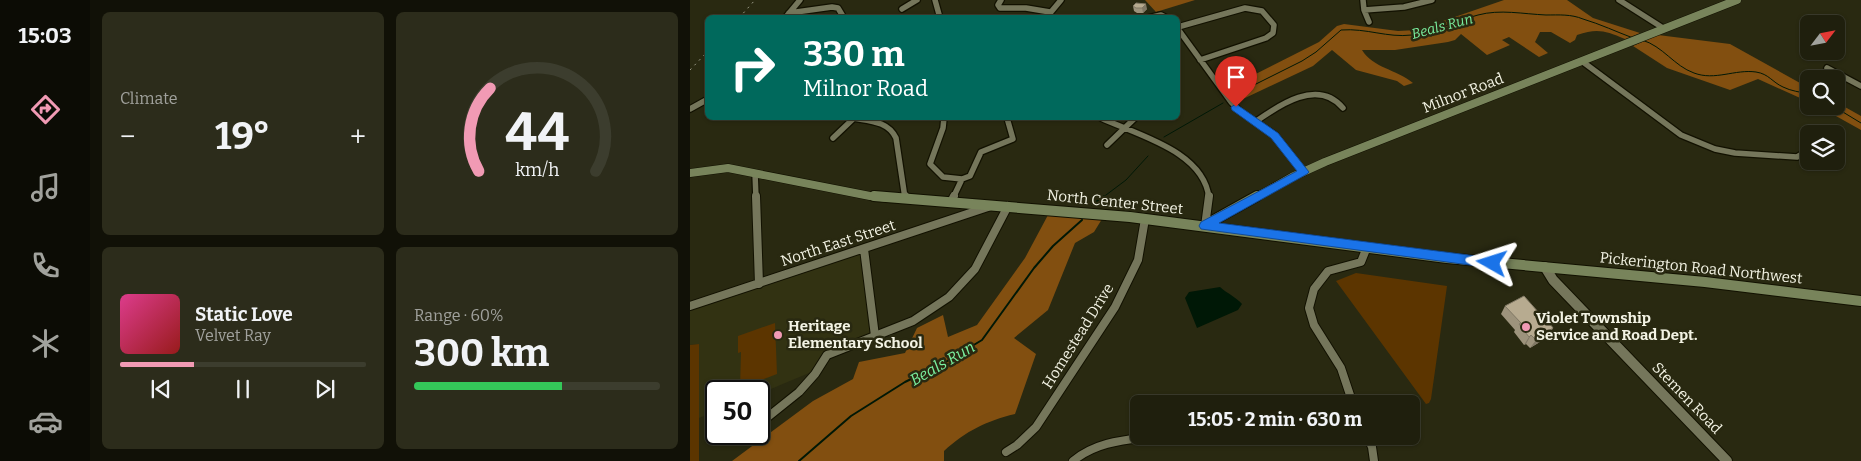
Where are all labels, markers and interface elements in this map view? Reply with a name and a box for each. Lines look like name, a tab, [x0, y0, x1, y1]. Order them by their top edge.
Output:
water label: Beals Run	[1410, 10, 1475, 43]
north arrow	[1800, 15, 1845, 60]
map controls	[1800, 15, 1845, 170]
text: 15:03	[18, 22, 72, 49]
text: 330 m	[803, 33, 905, 75]
icon: right	[720, 35, 785, 100]
pin	[1215, 56, 1257, 107]
icon: arrive	[1222, 63, 1250, 91]
street label: Milnor Road	[1420, 69, 1506, 117]
button: search	[1800, 70, 1845, 115]
text: Milnor Road	[803, 75, 928, 102]
text: Climate	[120, 89, 178, 108]
icon: directions	[28, 92, 63, 127]
text: 44	[505, 101, 569, 164]
text: 19°	[215, 113, 270, 159]
text: −	[120, 120, 135, 153]
text: +	[350, 120, 366, 153]
button: layers	[1800, 125, 1845, 170]
text: km/h	[515, 159, 559, 181]
icon: music	[28, 170, 63, 205]
street label: North Center Street	[1046, 186, 1185, 218]
street label: North East Street	[778, 216, 898, 270]
position arrow	[1465, 236, 1517, 288]
icon: phone	[28, 248, 63, 283]
street label: Pickerington Road Northwest	[1599, 248, 1804, 288]
street label: Homestead Drive	[1038, 280, 1118, 392]
text: Static Love	[195, 303, 293, 326]
text: Range · 60%	[414, 306, 504, 325]
place label: Violet Township Service and Road Dept.	[1536, 309, 1698, 344]
place label: Heritage Elementary School	[788, 317, 923, 352]
marker: Violet Township Service and Road Dept.	[1520, 321, 1532, 333]
icon: climate	[28, 326, 63, 361]
text: Velvet Ray	[195, 326, 271, 345]
marker: Heritage Elementary School	[772, 329, 784, 341]
text: 300 km	[414, 330, 549, 376]
water label: Beals Run	[906, 337, 978, 390]
street label: Stemen Road	[1648, 358, 1726, 438]
icon: previous	[147, 375, 175, 403]
icon: pause	[229, 375, 257, 403]
icon: next	[311, 375, 339, 403]
speed limit sign: 50	[705, 380, 770, 445]
icon: car	[28, 404, 63, 439]
text: 15:05 · 2 min · 630 m	[1188, 408, 1362, 431]

